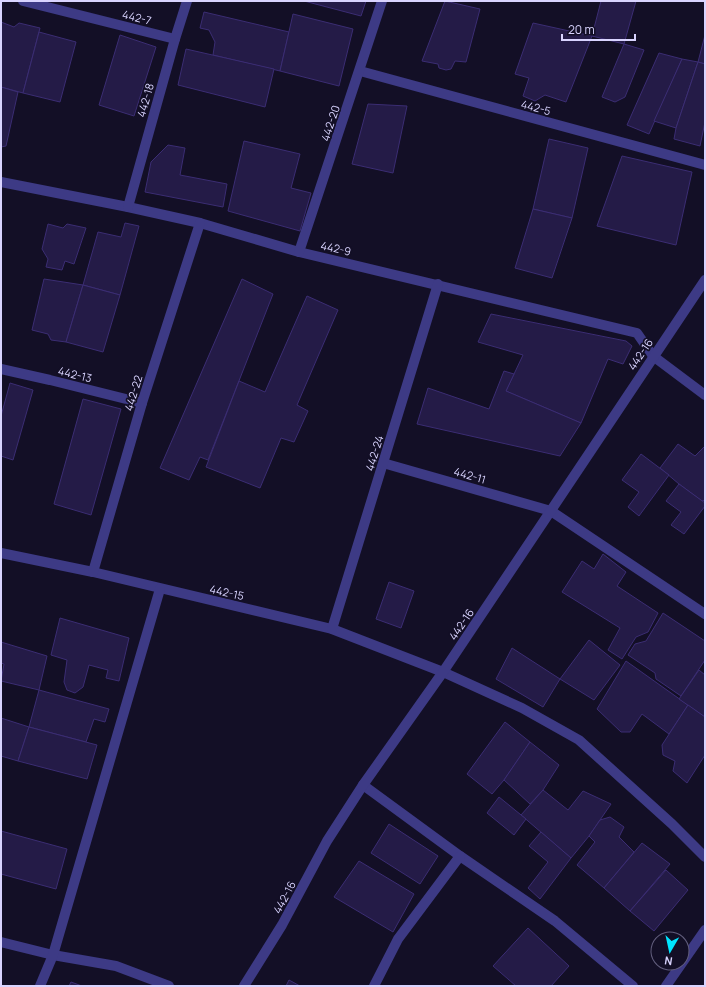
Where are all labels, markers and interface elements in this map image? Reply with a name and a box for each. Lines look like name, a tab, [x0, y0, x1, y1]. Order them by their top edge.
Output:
street label: 442-7	[121, 6, 153, 28]
scale bar	[562, 16, 635, 42]
text: 20 m	[568, 21, 595, 38]
street label: 442-18	[133, 81, 157, 119]
street label: 442-5	[519, 96, 553, 118]
street label: 442-20	[317, 103, 343, 143]
street label: 442-9	[319, 237, 353, 259]
street label: 442-16	[624, 335, 656, 373]
street label: 442-13	[57, 363, 93, 385]
street label: 442-22	[120, 373, 146, 413]
street label: 442-24	[361, 433, 387, 473]
street label: 442-11	[452, 463, 488, 487]
street label: 442-15	[208, 581, 246, 603]
street label: 442-16	[445, 605, 477, 643]
street label: 442-16	[269, 878, 299, 916]
north arrow	[650, 931, 690, 971]
text: N	[663, 953, 673, 969]

